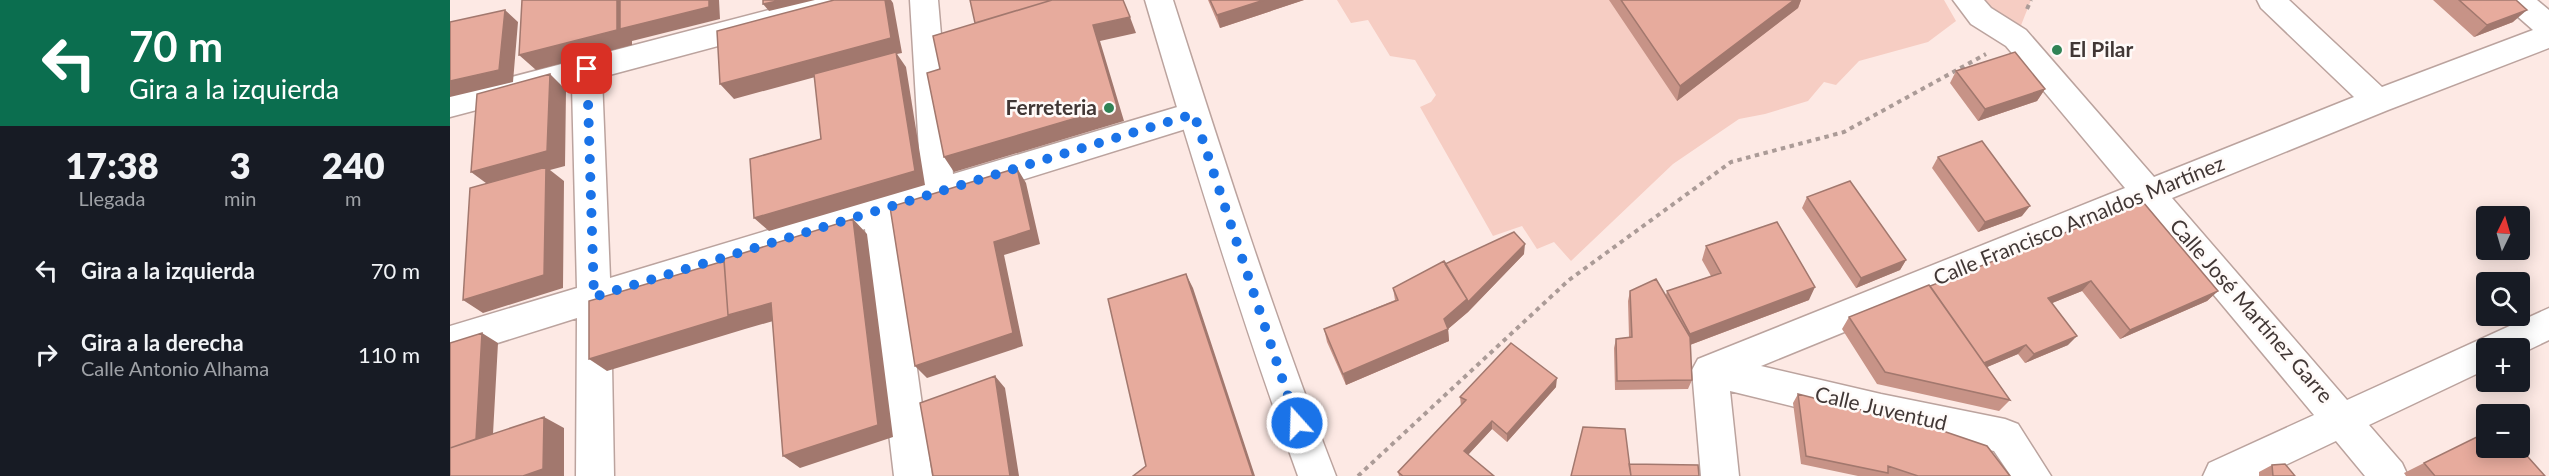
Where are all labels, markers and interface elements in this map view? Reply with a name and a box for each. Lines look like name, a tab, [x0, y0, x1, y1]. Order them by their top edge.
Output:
text: 70 m	[129, 21, 223, 71]
icon: left	[30, 24, 108, 102]
place label: El Pilar	[2069, 36, 2134, 61]
pin	[561, 43, 612, 94]
marker: El Pilar	[2050, 43, 2064, 57]
icon: arrive	[570, 52, 603, 85]
text: Gira a la izquierda	[129, 72, 339, 105]
place label: Ferreteria	[1006, 94, 1097, 119]
marker: Ferreteria	[1102, 101, 1116, 115]
text: 17:38	[65, 143, 159, 187]
text: 3	[230, 143, 251, 187]
text: 240	[322, 143, 385, 187]
street label: Calle Francisco Arnaldos Martínez	[1929, 150, 2228, 290]
text: Llegada	[78, 186, 146, 210]
text: min	[224, 186, 256, 210]
text: m	[345, 186, 361, 210]
north arrow	[2476, 206, 2530, 260]
map controls	[2476, 206, 2530, 458]
street label: Calle José Martínez Garre	[2165, 213, 2339, 407]
icon: left	[30, 254, 63, 287]
text: Gira a la izquierda	[81, 257, 255, 284]
text: 70 m	[371, 257, 420, 284]
button: search	[2476, 272, 2530, 326]
text: Gira a la derecha	[81, 329, 244, 356]
icon: right	[30, 338, 63, 371]
button: +	[2476, 338, 2530, 392]
text: 110 m	[358, 341, 420, 368]
text: Calle Antonio Alhama	[81, 356, 269, 380]
street label: Calle Juventud	[1813, 380, 1950, 435]
position arrow	[1265, 391, 1329, 455]
button: −	[2476, 404, 2530, 458]

